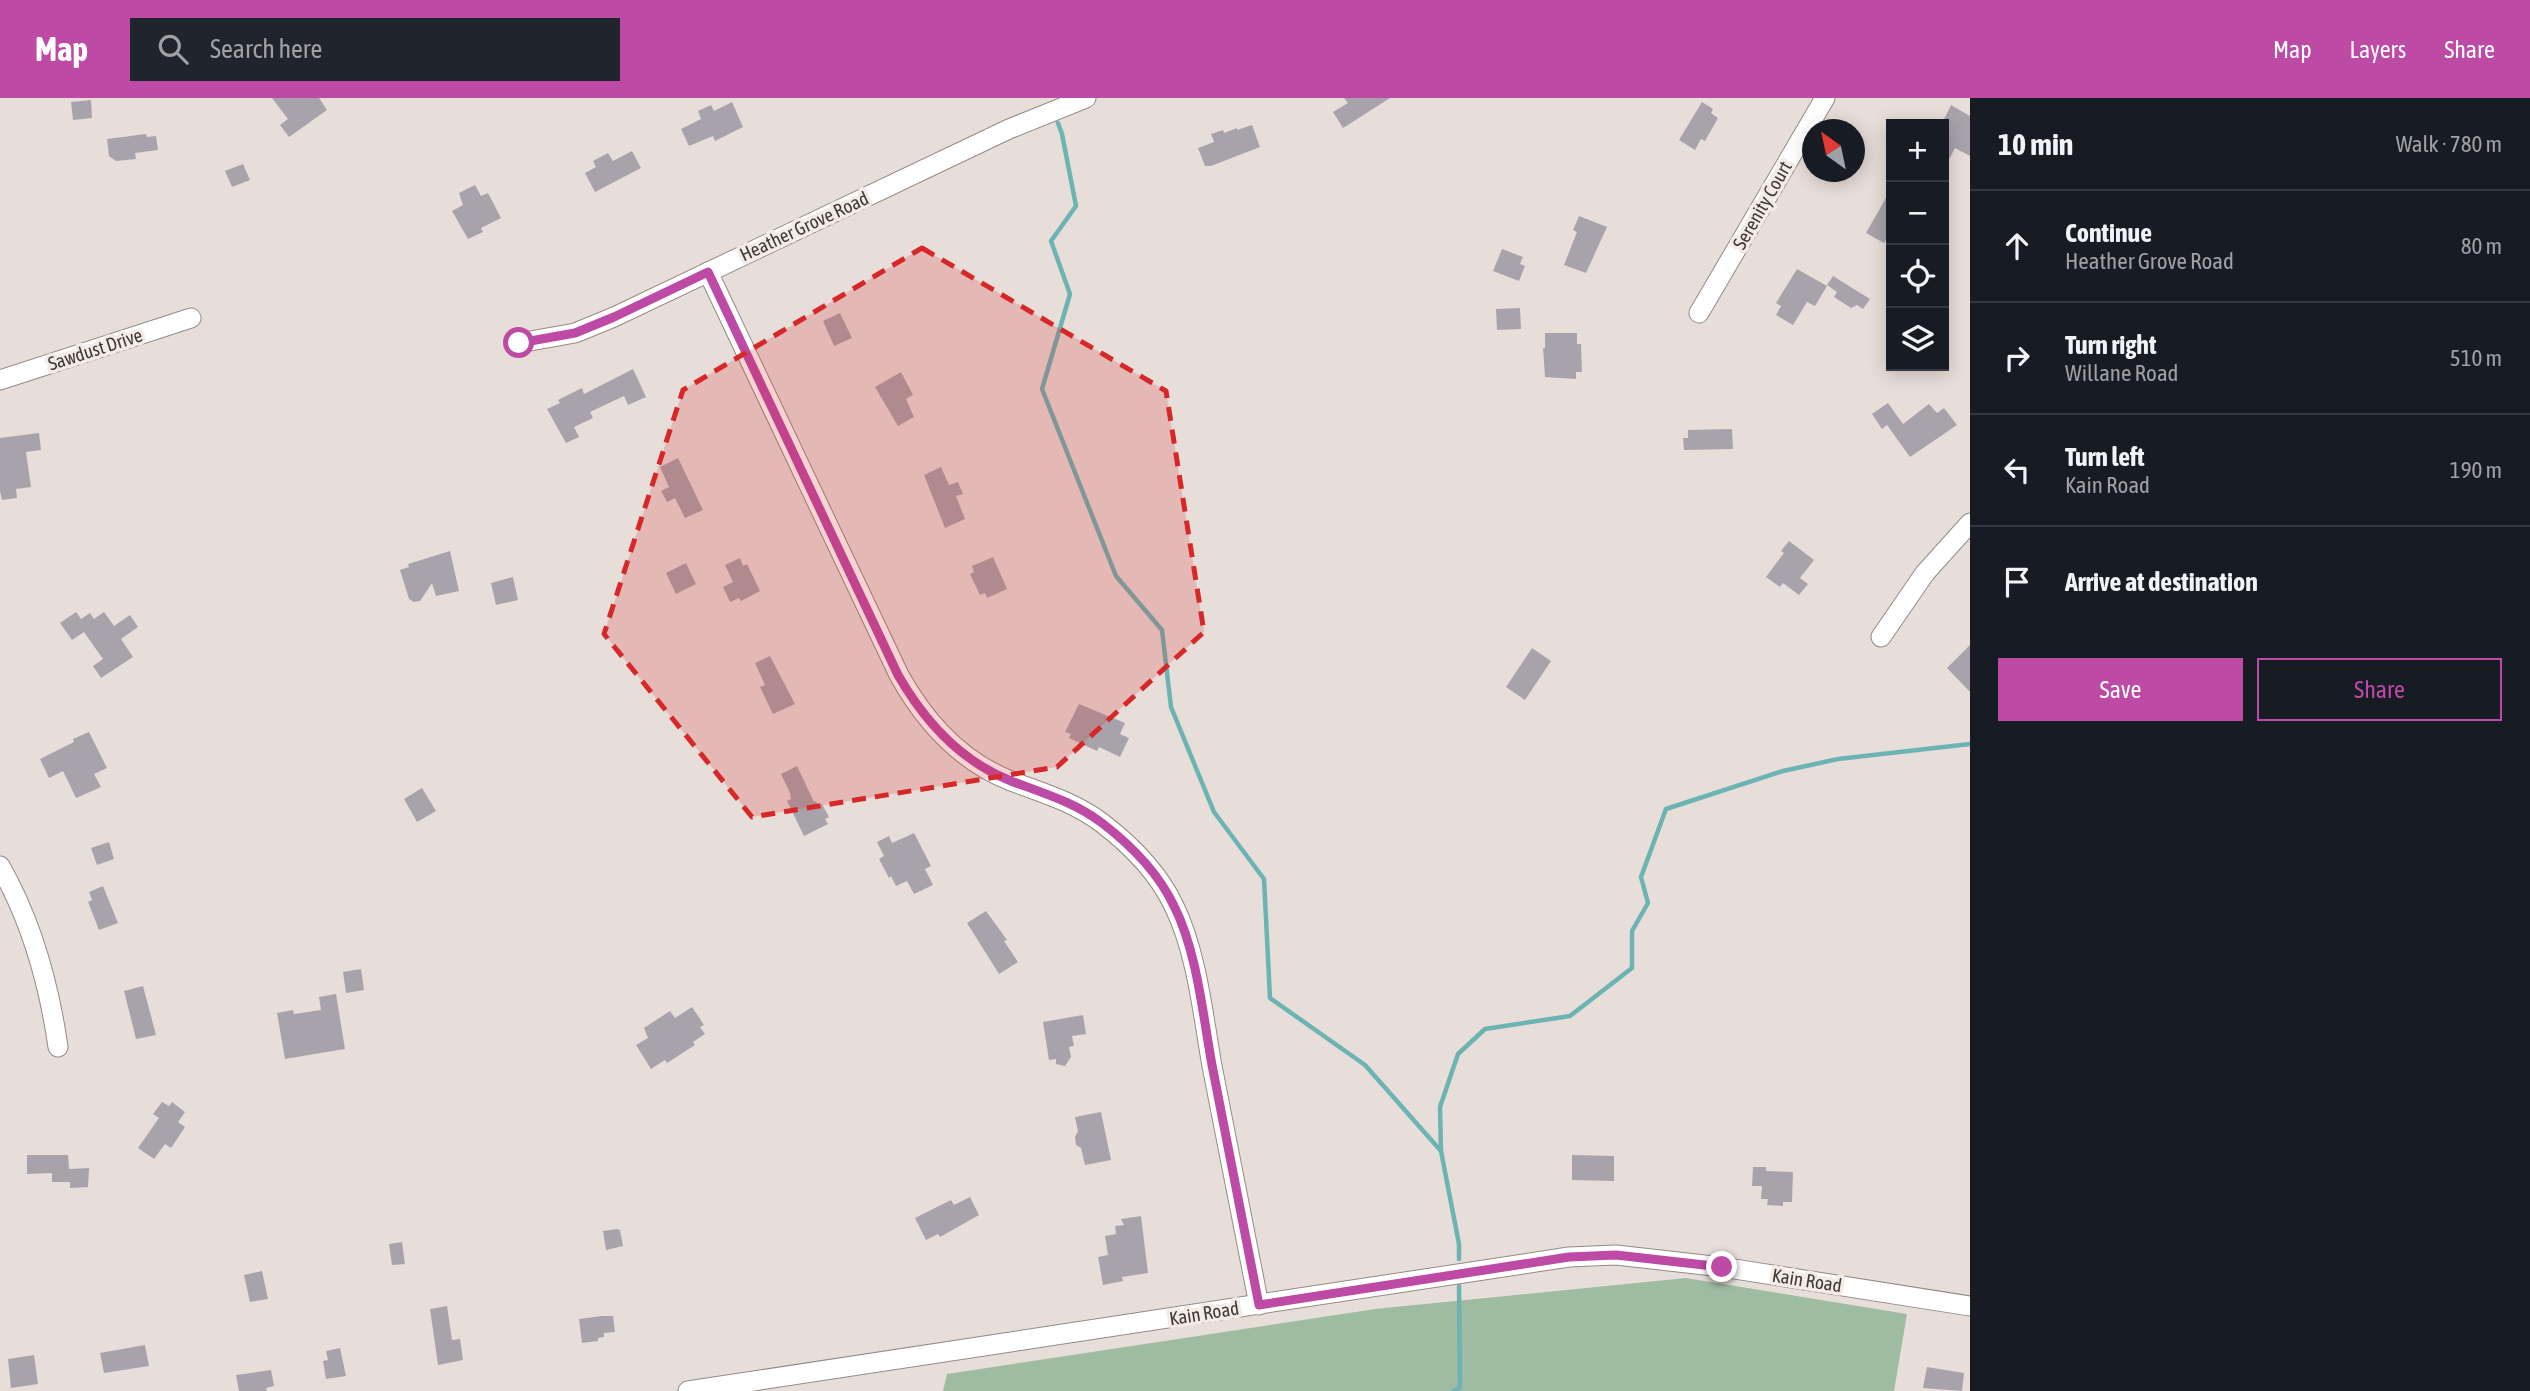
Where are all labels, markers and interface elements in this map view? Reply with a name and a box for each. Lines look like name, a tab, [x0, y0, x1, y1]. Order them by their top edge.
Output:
search box	[130, 18, 620, 81]
text: Map	[35, 30, 88, 68]
icon: search	[154, 30, 192, 68]
text: Search here	[210, 34, 322, 64]
text: Map	[2273, 36, 2312, 63]
text: Layers	[2350, 36, 2406, 63]
text: Share	[2444, 36, 2495, 63]
north arrow	[1802, 119, 1865, 182]
map controls	[1886, 119, 1949, 371]
button: +	[1886, 119, 1949, 182]
text: 10 min	[1998, 127, 2073, 161]
text: Walk · 780 m	[2396, 131, 2502, 157]
street label: Serenity Court	[1728, 157, 1796, 253]
button: −	[1886, 182, 1949, 245]
street label: Heather Grove Road	[736, 187, 872, 265]
text: Continue	[2065, 218, 2152, 248]
icon: ahead	[1998, 227, 2036, 265]
text: 80 m	[2461, 233, 2502, 259]
button: locate	[1886, 245, 1949, 308]
text: Heather Grove Road	[2065, 248, 2234, 274]
button: layers	[1886, 308, 1949, 371]
street label: Sawdust Drive	[45, 323, 145, 375]
route start	[503, 327, 534, 358]
text: Turn right	[2065, 330, 2156, 360]
icon: right	[1998, 339, 2036, 377]
text: 510 m	[2450, 345, 2502, 371]
text: Willane Road	[2065, 360, 2179, 386]
text: Turn left	[2065, 442, 2145, 472]
icon: left	[1998, 451, 2036, 489]
text: 190 m	[2450, 457, 2502, 483]
text: Kain Road	[2065, 472, 2150, 498]
icon: arrive	[1998, 563, 2036, 601]
text: Arrive at destination	[2065, 567, 2258, 597]
button: Save	[1998, 658, 2243, 721]
button: Share	[2257, 658, 2502, 721]
route end	[1706, 1251, 1737, 1282]
street label: Kain Road	[1771, 1264, 1843, 1296]
street label: Kain Road	[1168, 1297, 1240, 1329]

